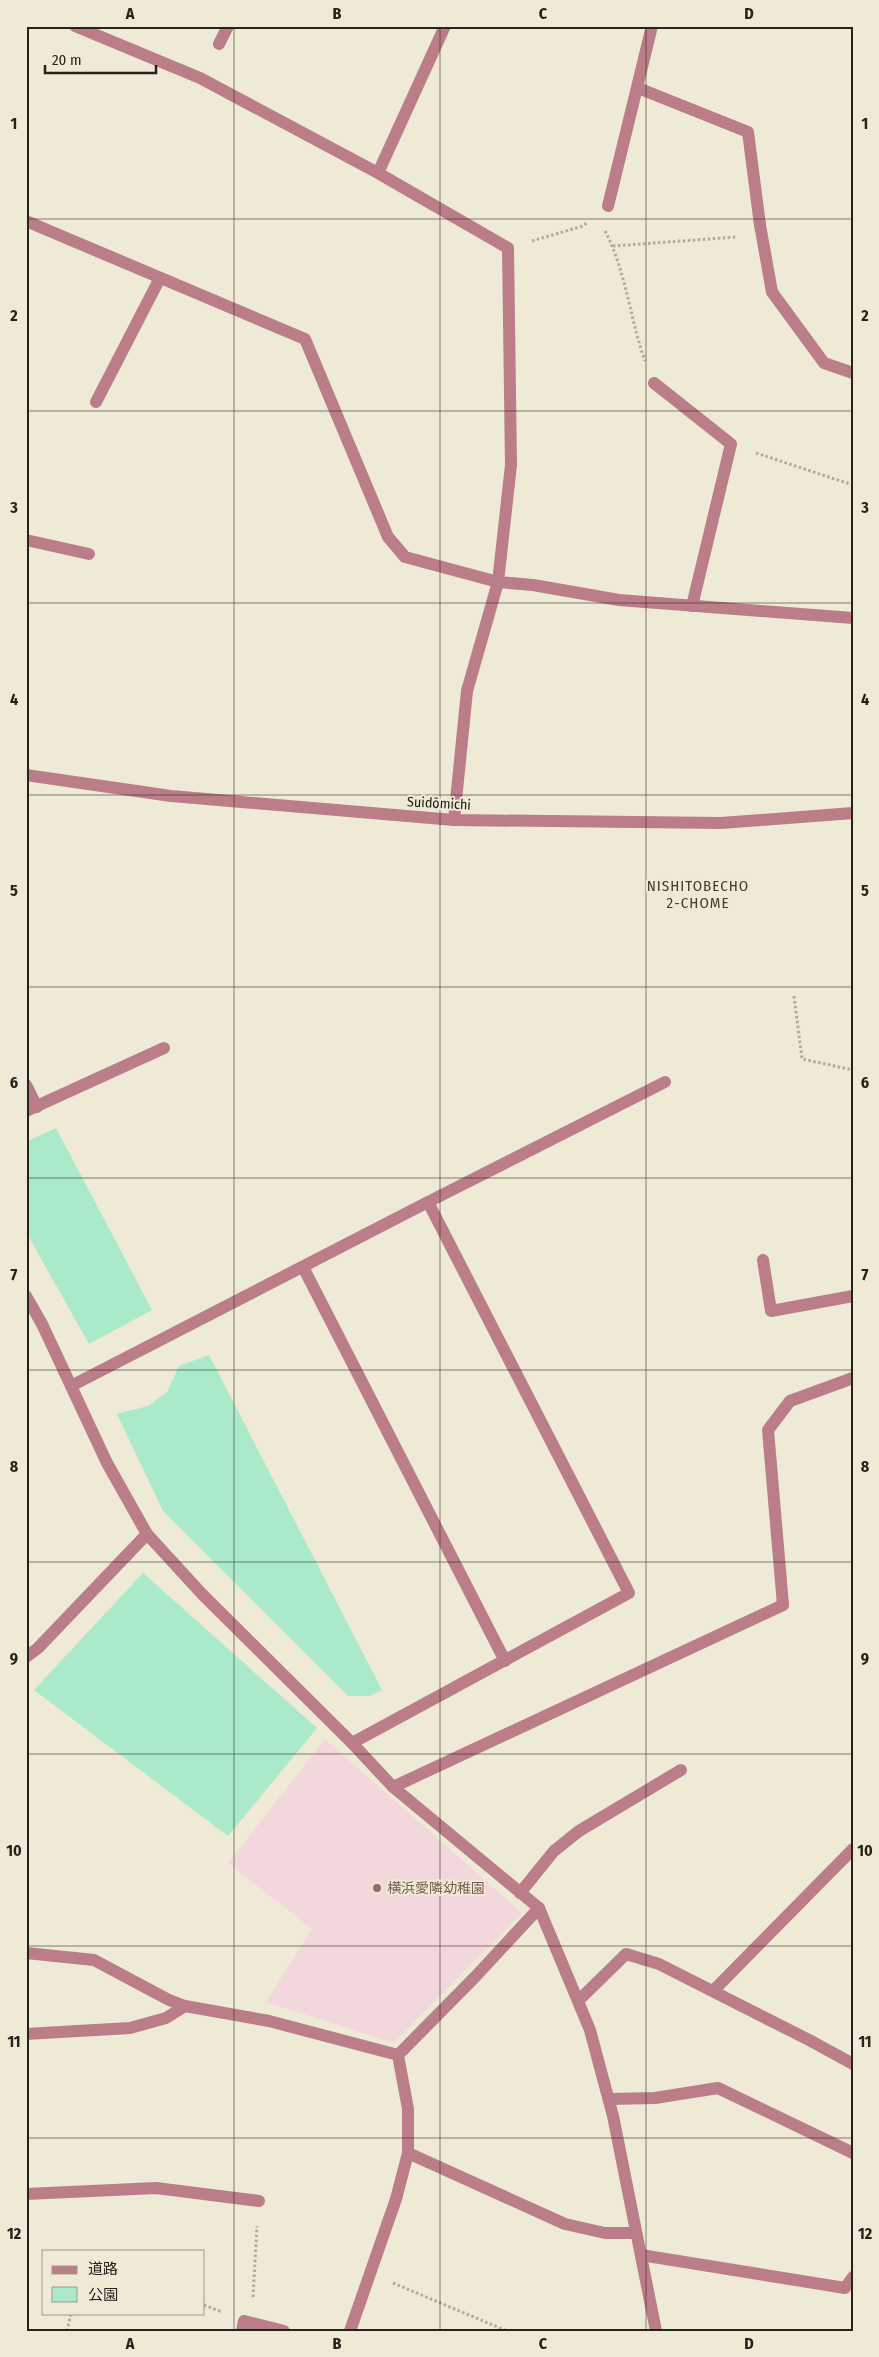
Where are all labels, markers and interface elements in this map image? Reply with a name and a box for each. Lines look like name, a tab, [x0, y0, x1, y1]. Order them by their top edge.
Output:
text: A	[125, 4, 135, 23]
text: B	[333, 4, 342, 23]
text: C	[539, 4, 548, 23]
text: D	[744, 4, 754, 23]
scale bar	[45, 42, 156, 74]
text: 20 m	[52, 51, 82, 69]
text: 1	[11, 114, 17, 133]
text: 1	[862, 114, 868, 133]
text: 2	[9, 306, 18, 325]
text: 2	[860, 306, 869, 325]
text: 3	[9, 498, 18, 517]
text: 3	[860, 498, 869, 517]
text: 4	[10, 690, 18, 709]
text: 4	[861, 690, 869, 709]
street label: Suidōmichi	[407, 793, 471, 814]
district label: NISHITOBECHO 2-CHOME	[647, 877, 749, 912]
text: 5	[10, 881, 18, 900]
text: 5	[861, 881, 869, 900]
text: 6	[10, 1073, 18, 1092]
text: 6	[861, 1073, 869, 1092]
text: 7	[11, 1265, 18, 1284]
text: 7	[862, 1265, 869, 1284]
text: 8	[10, 1457, 19, 1476]
text: 8	[861, 1457, 870, 1476]
text: 9	[10, 1649, 18, 1668]
text: 9	[861, 1649, 869, 1668]
text: 10	[6, 1841, 22, 1860]
text: 10	[857, 1841, 873, 1860]
place label: 横浜愛隣幼稚園	[387, 1880, 485, 1897]
marker: 横浜愛隣幼稚園	[371, 1882, 383, 1894]
text: 11	[7, 2032, 21, 2051]
text: 11	[858, 2032, 872, 2051]
text: 12	[7, 2224, 22, 2243]
text: 12	[858, 2224, 873, 2243]
legend	[42, 2250, 205, 2314]
text: 道路	[88, 2260, 118, 2278]
text: 公園	[88, 2286, 118, 2304]
text: A	[125, 2334, 135, 2353]
text: B	[333, 2334, 342, 2353]
text: C	[539, 2334, 548, 2353]
text: D	[744, 2334, 754, 2353]

